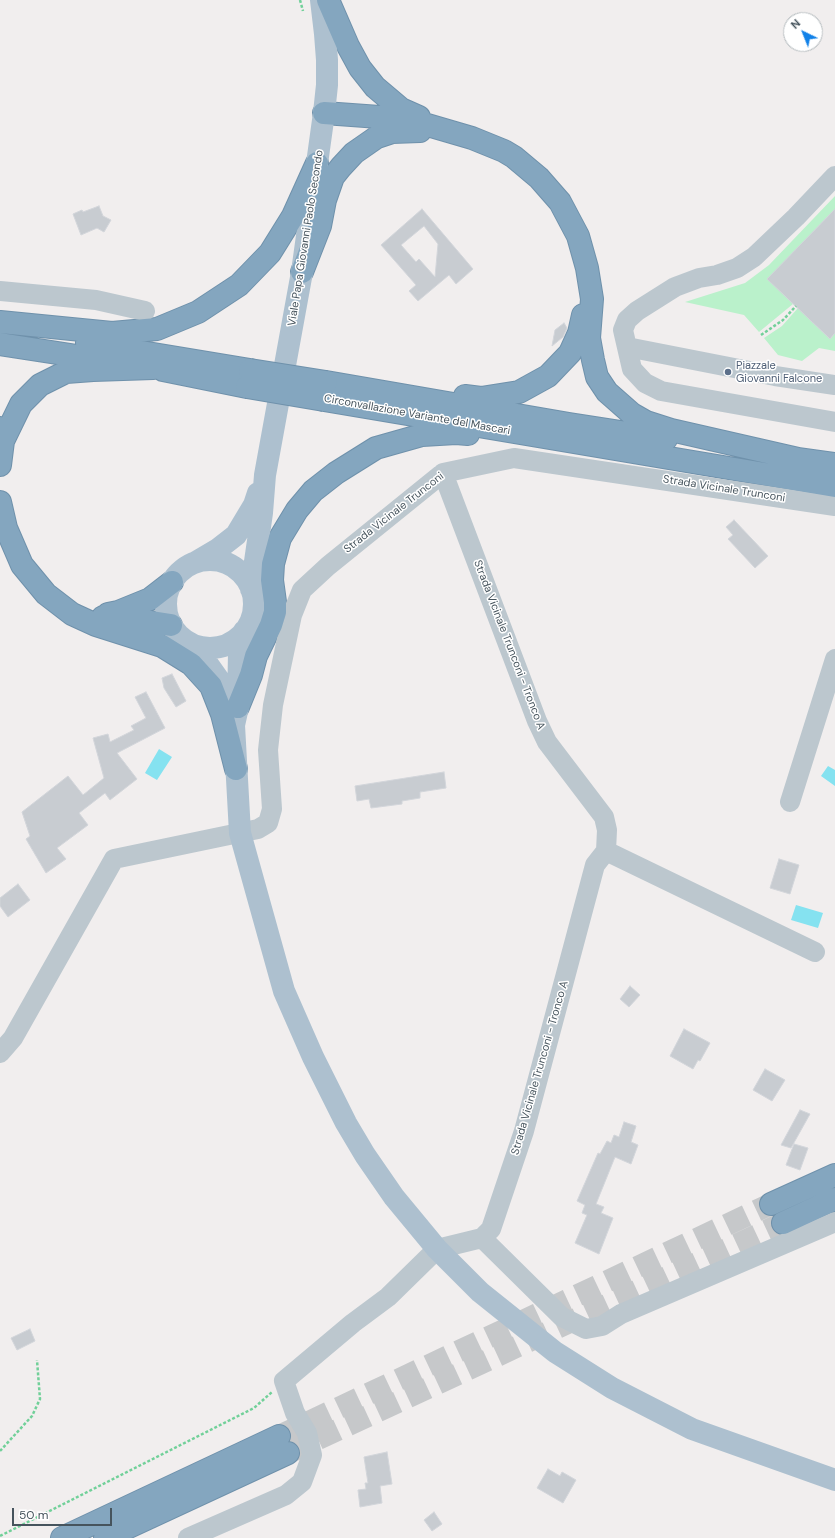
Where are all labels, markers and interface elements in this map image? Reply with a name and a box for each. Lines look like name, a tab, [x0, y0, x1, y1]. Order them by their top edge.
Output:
north arrow	[783, 12, 823, 52]
text: N	[788, 16, 803, 32]
street label: Viale Papa Giovanni Paolo Secondo	[286, 149, 326, 327]
place label: Piazzale Giovanni Falcone	[736, 359, 822, 385]
marker: Piazzale Giovanni Falcone	[723, 367, 733, 377]
street label: Circonvallazione Variante del Mascari	[323, 392, 511, 438]
street label: Strada Vicinale Trunconi	[341, 470, 447, 556]
street label: Strada Vicinale Trunconi	[662, 473, 786, 505]
street label: Strada Vicinale Trunconi - Tronco A	[470, 558, 548, 732]
street label: Strada Vicinale Trunconi - Tronco A	[509, 979, 571, 1157]
scale bar	[14, 1500, 114, 1526]
text: 50 m	[19, 1507, 48, 1523]

